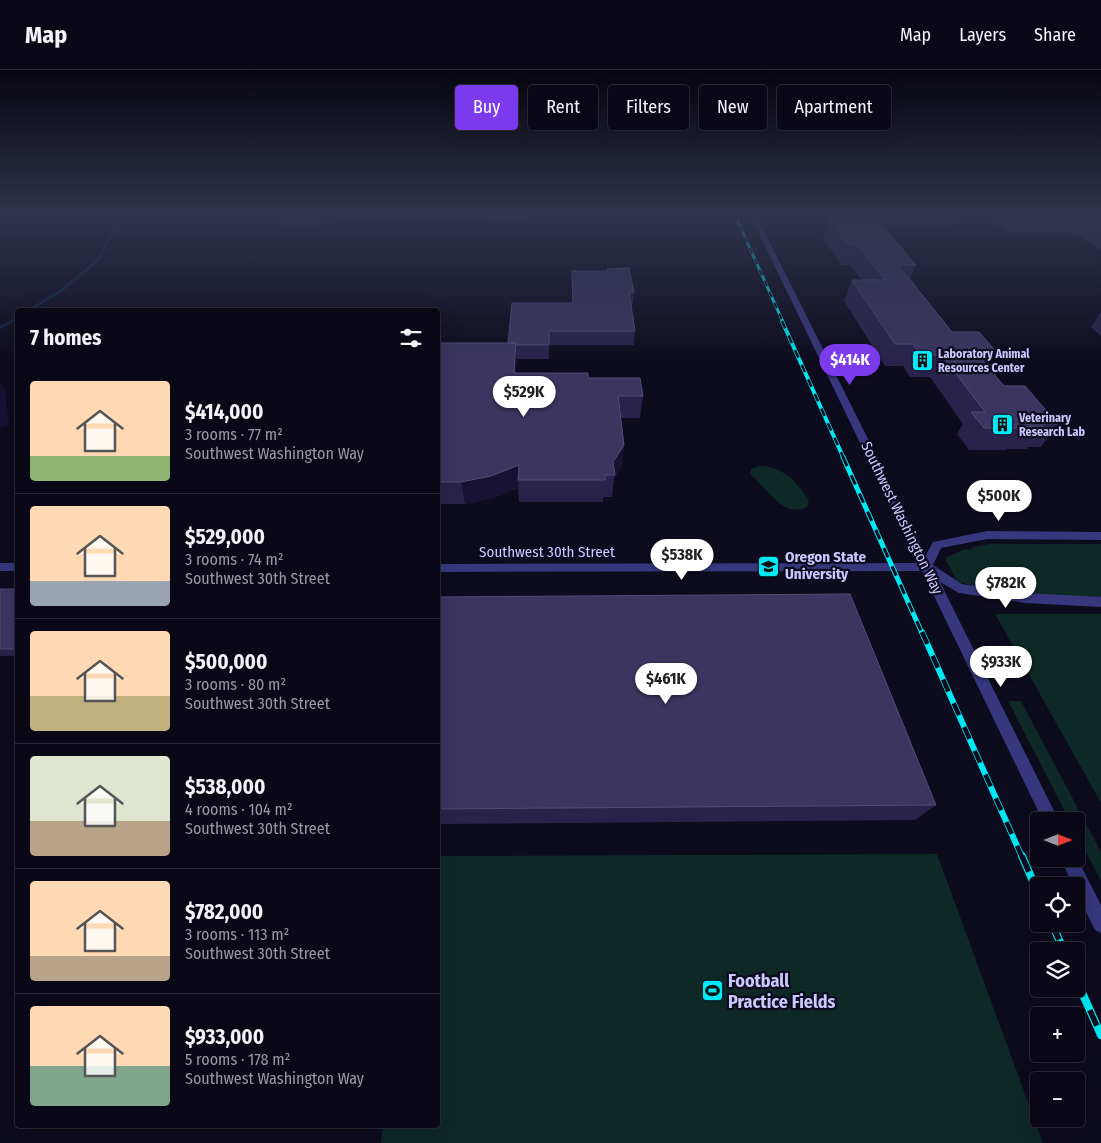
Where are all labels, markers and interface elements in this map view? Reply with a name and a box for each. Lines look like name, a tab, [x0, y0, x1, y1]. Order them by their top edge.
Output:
text: Map	[25, 21, 67, 49]
text: Map	[900, 24, 931, 46]
text: Layers	[959, 24, 1006, 46]
text: Share	[1034, 24, 1076, 46]
chip: Buy	[455, 85, 518, 130]
chip: Rent	[528, 85, 598, 130]
chip: Filters	[608, 85, 689, 130]
chip: New	[699, 85, 767, 130]
chip: Apartment	[777, 85, 891, 130]
icon: filters	[397, 324, 425, 352]
text: 7 homes	[30, 325, 101, 351]
pin: $414K	[815, 344, 885, 386]
place label: Laboratory Animal Resources Center	[938, 347, 1030, 375]
building icon: Laboratory Animal Resources Center	[910, 349, 934, 373]
text: $414K	[830, 350, 870, 369]
pin: $529K	[489, 376, 559, 418]
text: $529K	[504, 382, 544, 401]
text: $414,000	[185, 399, 263, 425]
icon: home	[70, 401, 130, 461]
place label: Veterinary Research Lab	[1018, 411, 1085, 439]
building icon: Veterinary Research Lab	[991, 413, 1015, 437]
text: 3 rooms · 77 m²	[185, 425, 283, 444]
street label: Southwest Washington Way	[857, 439, 947, 598]
text: Southwest Washington Way	[185, 444, 364, 463]
pin: $500K	[964, 480, 1034, 522]
text: $500K	[978, 486, 1020, 505]
text: $529,000	[185, 524, 265, 550]
icon: home	[70, 526, 130, 586]
pin: $538K	[647, 538, 717, 581]
street label: Southwest 30th Street	[479, 543, 615, 561]
text: $538K	[662, 545, 703, 564]
place label: Oregon State University	[785, 548, 867, 583]
text: 3 rooms · 74 m²	[185, 550, 283, 569]
school or university icon: Oregon State University	[757, 554, 781, 578]
pin: $782K	[971, 566, 1041, 609]
text: Southwest 30th Street	[185, 569, 330, 588]
text: $782K	[986, 573, 1026, 592]
pin: $933K	[966, 646, 1036, 688]
text: $500,000	[185, 649, 268, 675]
icon: home	[70, 651, 130, 711]
text: $933K	[981, 652, 1021, 671]
pin: $461K	[631, 662, 701, 705]
text: $461K	[646, 669, 686, 688]
text: 3 rooms · 80 m²	[185, 675, 286, 694]
text: Southwest 30th Street	[185, 694, 330, 713]
text: $538,000	[185, 774, 265, 800]
icon: home	[70, 776, 130, 836]
text: 4 rooms · 104 m²	[185, 800, 293, 819]
north arrow	[1030, 812, 1085, 868]
map controls	[1030, 812, 1085, 1127]
text: Southwest 30th Street	[185, 819, 330, 838]
button: locate	[1030, 877, 1085, 932]
text: $782,000	[185, 899, 263, 925]
icon: home	[70, 901, 130, 961]
text: 3 rooms · 113 m²	[185, 925, 289, 944]
button: layers	[1030, 942, 1085, 997]
text: Southwest 30th Street	[185, 944, 330, 963]
place label: Football Practice Fields	[728, 970, 836, 1013]
sports icon: Football Practice Fields	[700, 979, 724, 1003]
button: +	[1030, 1007, 1085, 1062]
text: $933,000	[185, 1024, 264, 1050]
icon: home	[70, 1026, 130, 1086]
text: 5 rooms · 178 m²	[185, 1050, 290, 1069]
text: Southwest Washington Way	[185, 1069, 364, 1088]
button: −	[1030, 1072, 1085, 1127]

